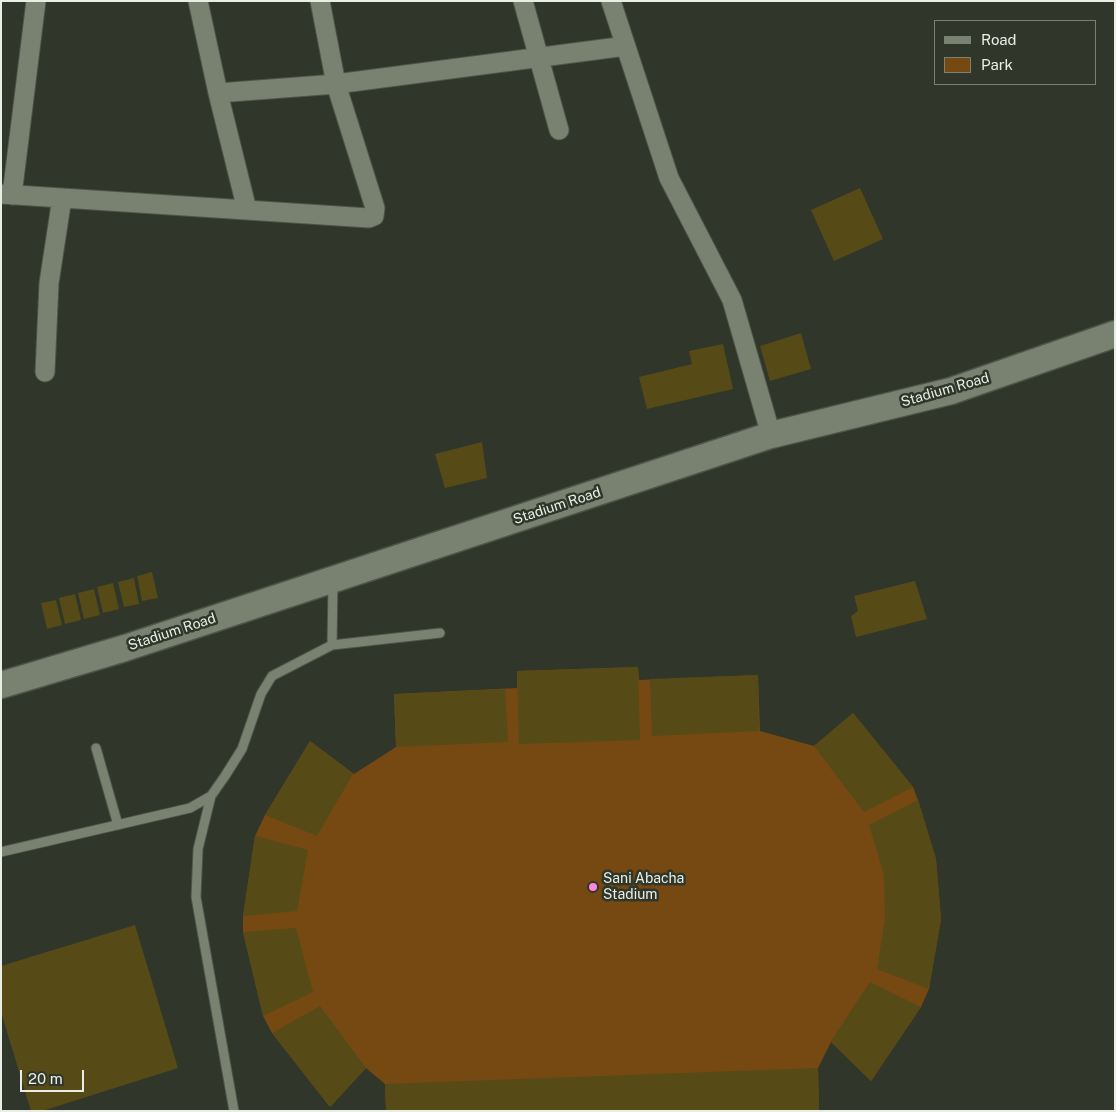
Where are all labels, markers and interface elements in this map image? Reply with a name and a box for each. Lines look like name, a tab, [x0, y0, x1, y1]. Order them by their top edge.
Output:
legend	[934, 20, 1096, 85]
text: Road	[981, 31, 1017, 48]
text: Park	[981, 56, 1013, 73]
street label: Stadium Road	[899, 369, 991, 411]
street label: Stadium Road	[511, 484, 603, 528]
street label: Stadium Road	[126, 610, 218, 654]
place label: Sani Abacha Stadium	[603, 871, 684, 904]
marker: Sani Abacha Stadium	[587, 881, 599, 893]
scale bar	[22, 1060, 86, 1092]
text: 20 m	[28, 1070, 63, 1087]

